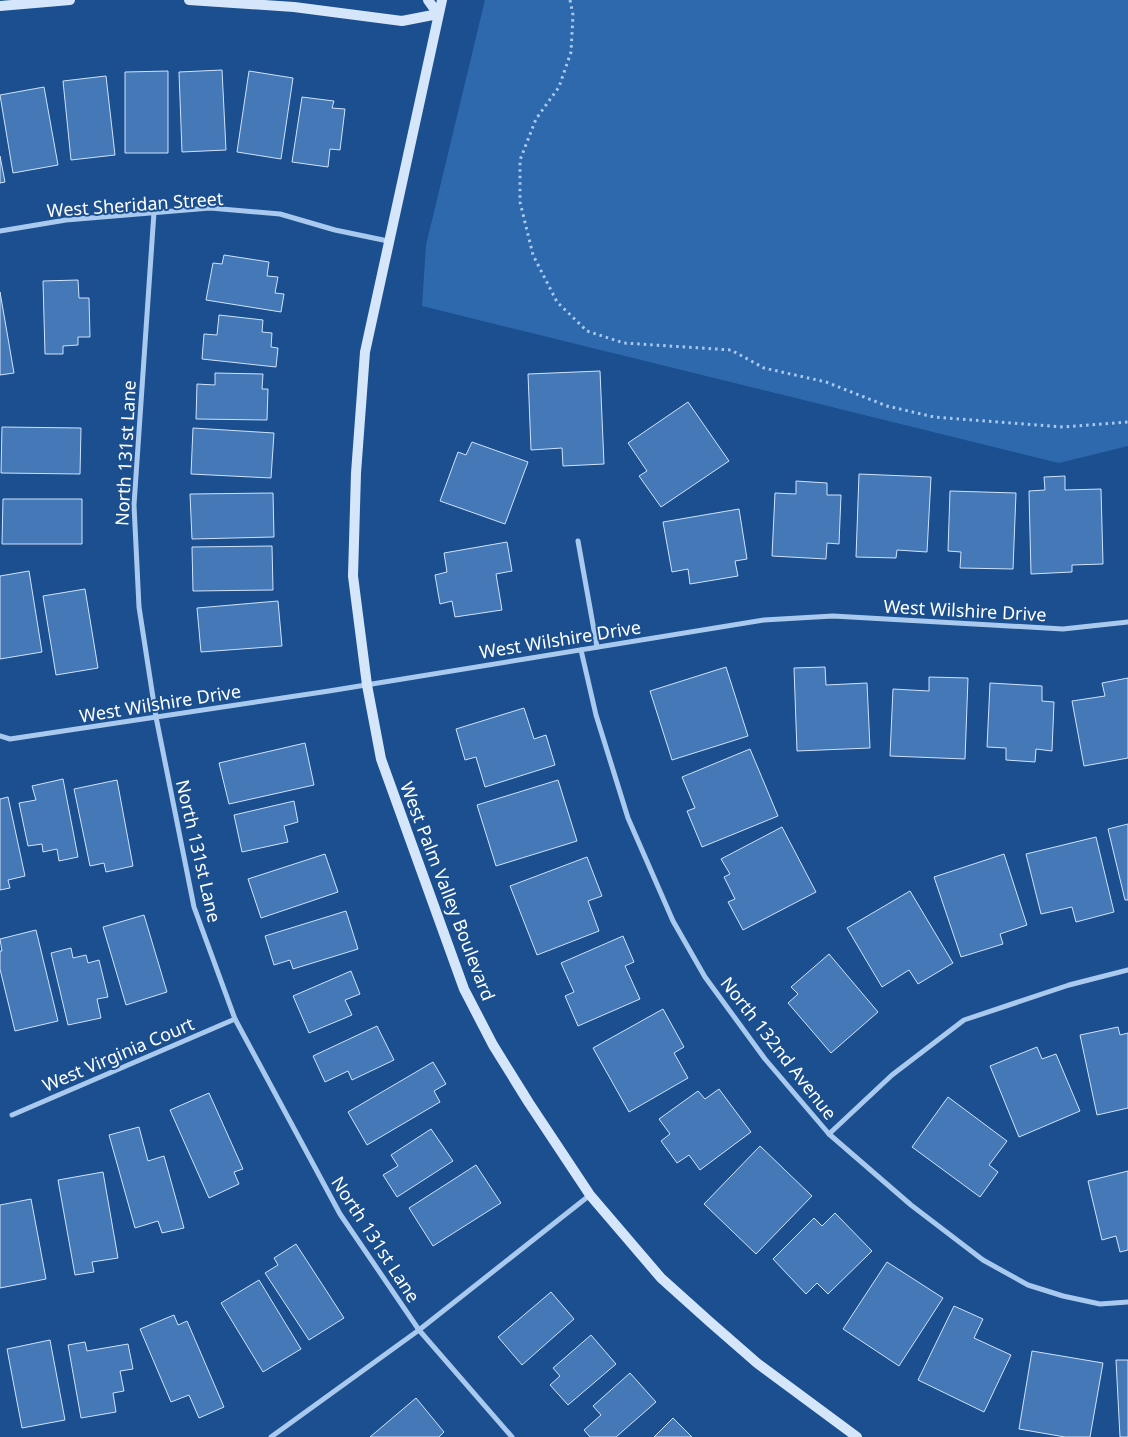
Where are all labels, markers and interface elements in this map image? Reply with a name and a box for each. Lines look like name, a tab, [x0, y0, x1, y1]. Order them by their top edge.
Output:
street label: West Sheridan Street	[46, 186, 225, 222]
street label: North 131st Lane	[109, 380, 141, 526]
street label: West Wilshire Drive	[883, 594, 1047, 626]
street label: West Wilshire Drive	[478, 614, 642, 664]
street label: West Wilshire Drive	[78, 678, 242, 728]
street label: North 131st Lane	[171, 777, 227, 925]
street label: West Palm Valley Boulevard	[395, 778, 501, 1004]
street label: North 132nd Avenue	[716, 972, 842, 1124]
street label: West Virginia Court	[38, 1011, 198, 1097]
street label: North 131st Lane	[326, 1171, 426, 1307]

